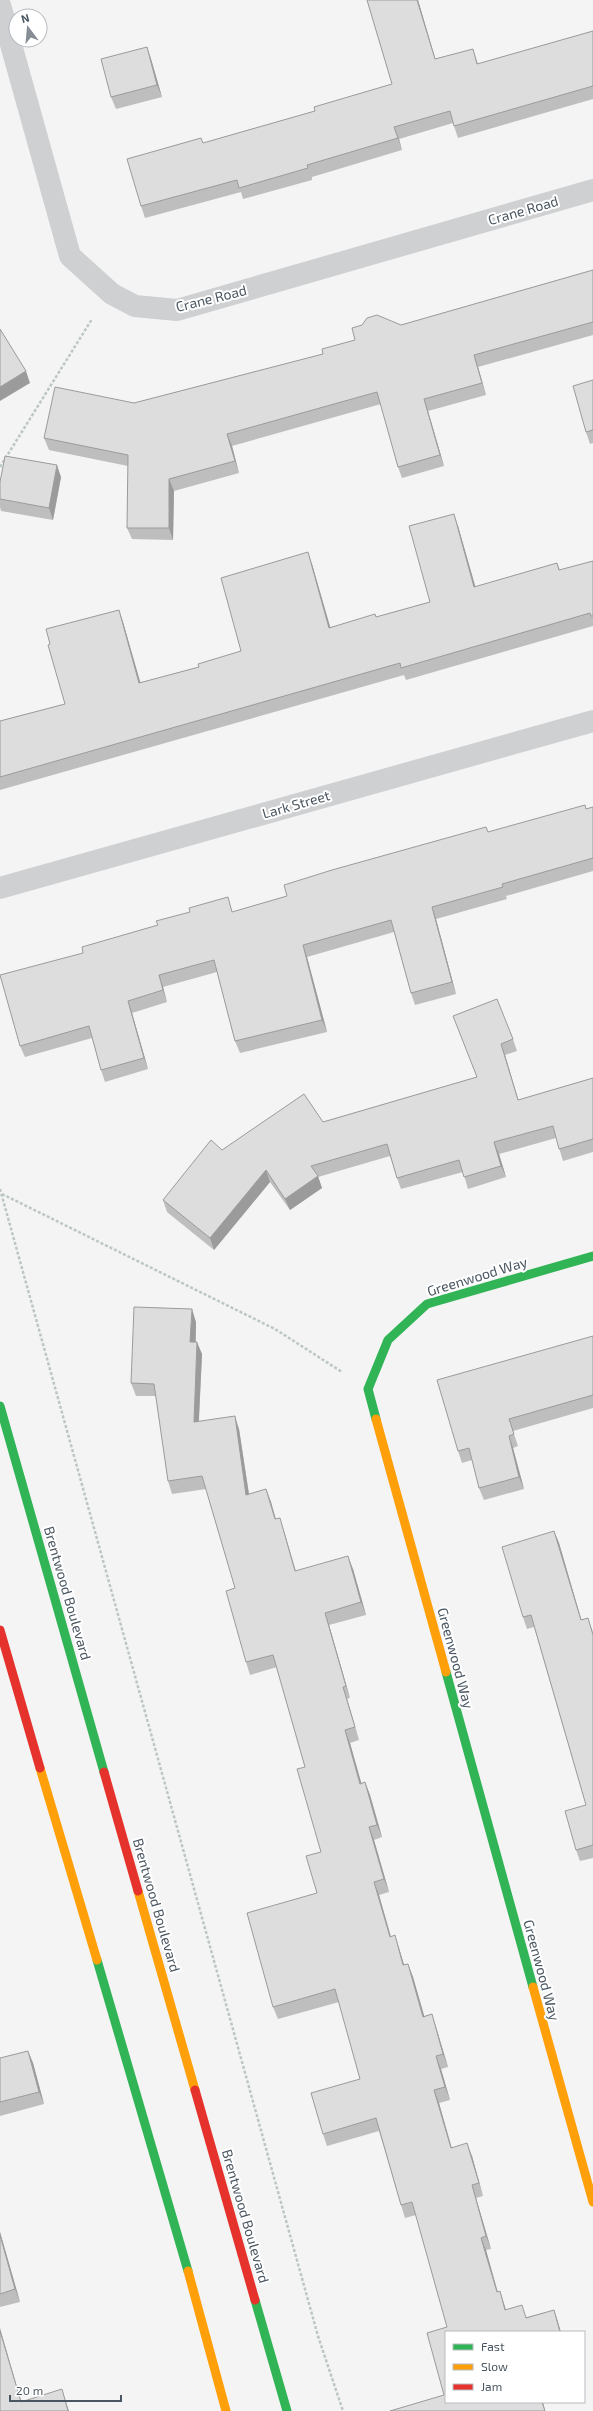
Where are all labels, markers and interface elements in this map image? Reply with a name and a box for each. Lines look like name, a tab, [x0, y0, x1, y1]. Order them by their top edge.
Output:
north arrow	[8, 8, 48, 48]
text: N	[19, 11, 31, 25]
street label: Crane Road	[486, 192, 560, 228]
street label: Crane Road	[174, 281, 248, 315]
street label: Lark Street	[260, 786, 332, 822]
street label: Greenwood Way	[425, 1253, 530, 1299]
street label: Brentwood Boulevard	[41, 1524, 95, 1662]
street label: Greenwood Way	[434, 1606, 478, 1711]
street label: Brentwood Boulevard	[130, 1836, 184, 1974]
street label: Greenwood Way	[520, 1918, 564, 2023]
street label: Brentwood Boulevard	[219, 2147, 273, 2285]
legend	[445, 2331, 585, 2403]
text: Fast	[481, 2339, 505, 2353]
text: Slow	[481, 2359, 508, 2373]
scale bar	[10, 2377, 121, 2403]
text: Jam	[481, 2379, 502, 2393]
text: 20 m	[16, 2383, 43, 2397]

